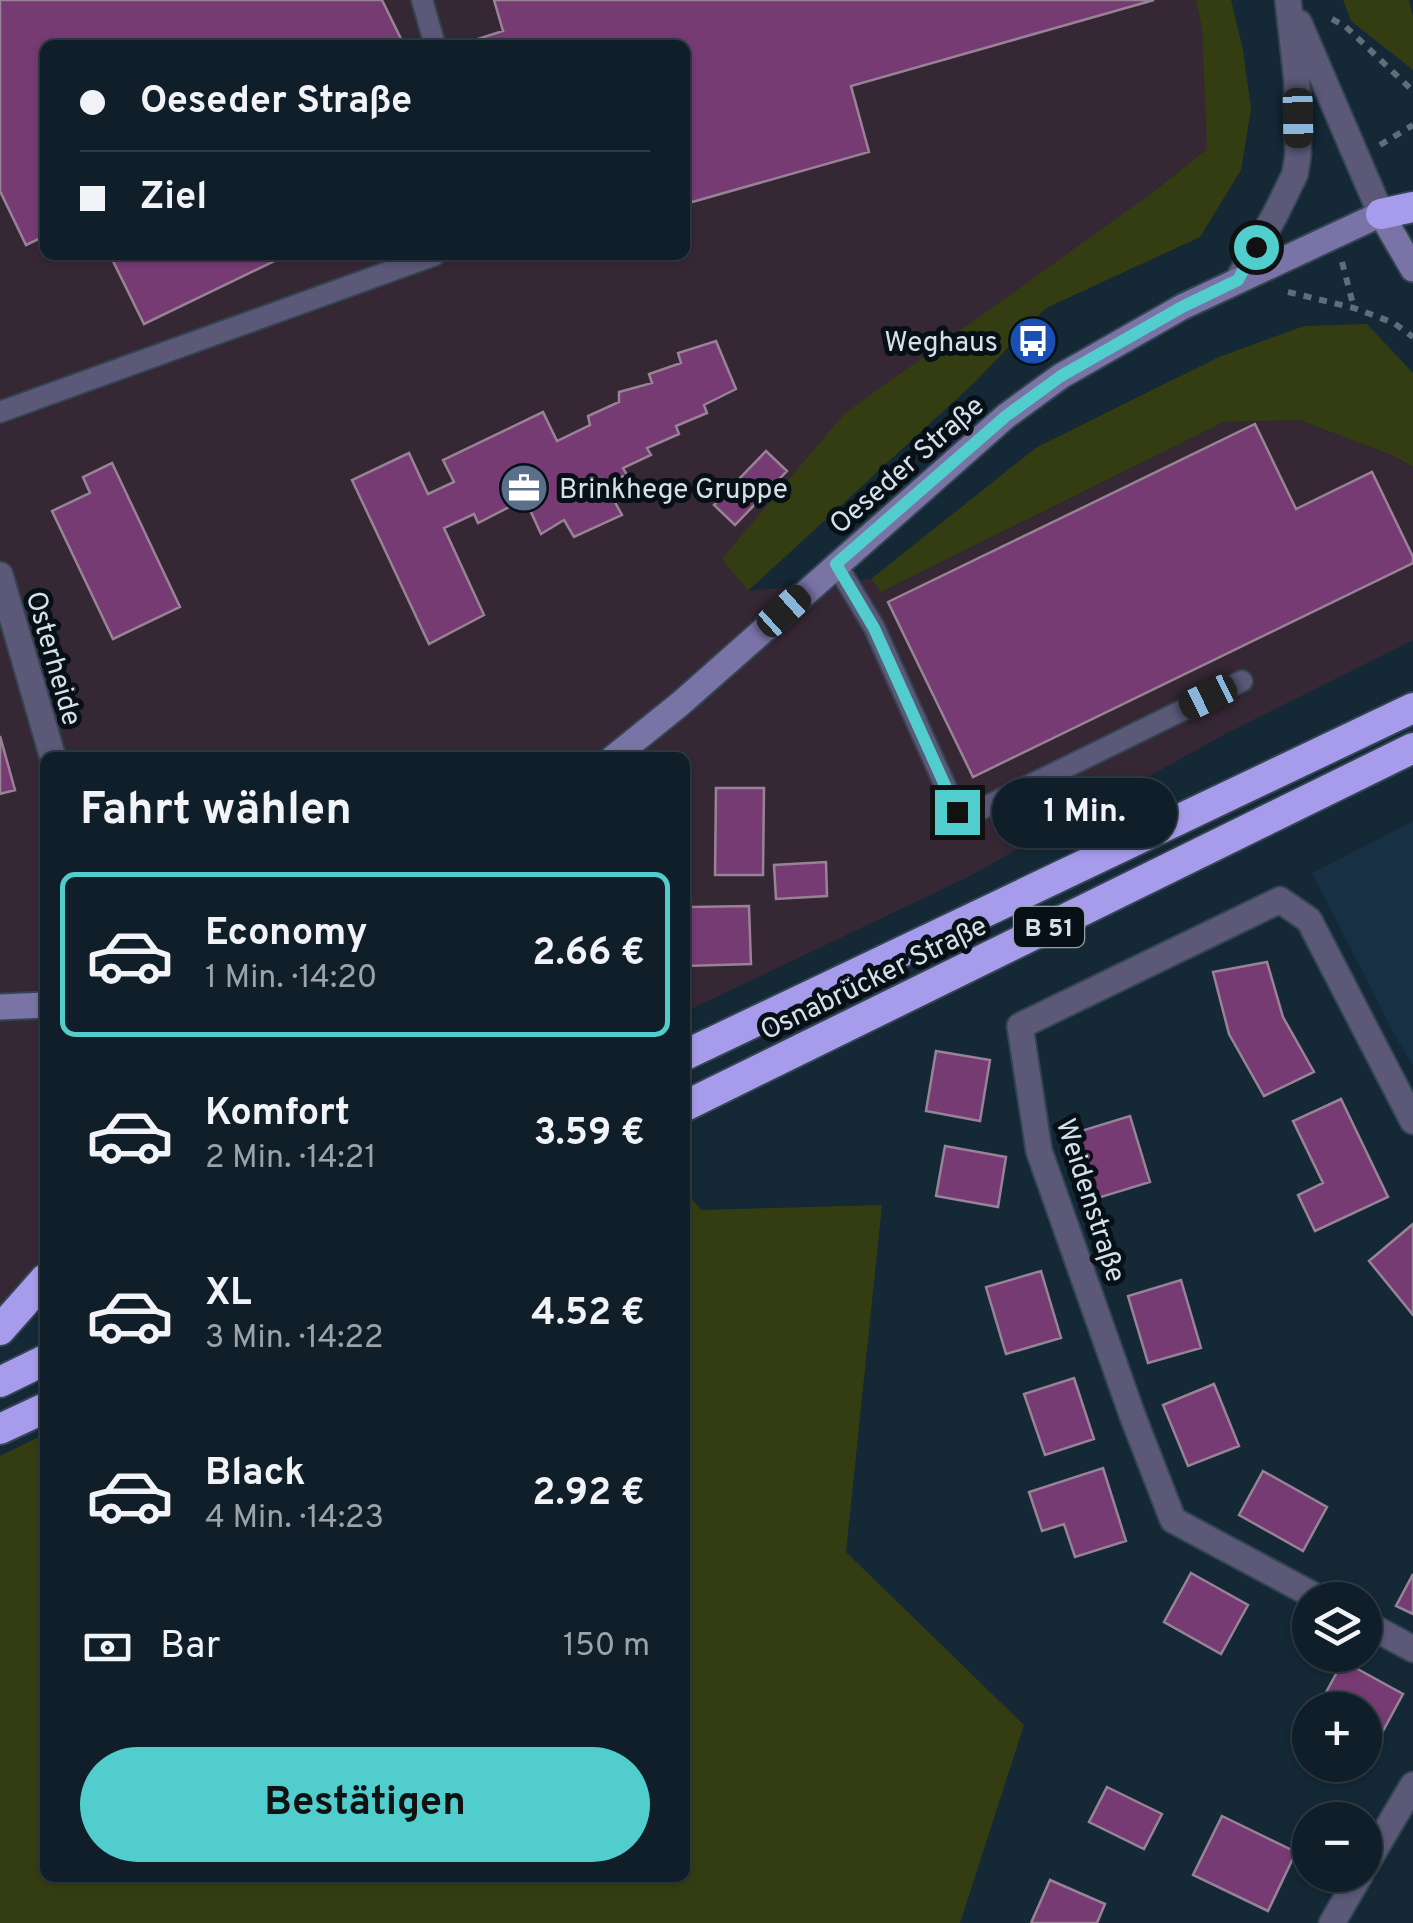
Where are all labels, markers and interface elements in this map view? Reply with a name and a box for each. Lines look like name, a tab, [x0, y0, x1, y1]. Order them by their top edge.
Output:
text: Oeseder Straße	[140, 78, 412, 127]
car	[1282, 88, 1314, 148]
text: Ziel	[140, 174, 207, 223]
route start	[1234, 225, 1279, 270]
bus stop icon: Weghaus	[1007, 315, 1059, 367]
place label: Weghaus	[884, 326, 998, 362]
street label: Oeseder Straße	[823, 389, 993, 543]
office icon: Brinkhege Gruppe	[498, 462, 550, 514]
place label: Brinkhege Gruppe	[559, 473, 788, 509]
car	[752, 580, 816, 642]
street label: Osterheide	[16, 587, 88, 730]
car	[1174, 670, 1242, 724]
callout: 1 Min.	[992, 777, 1177, 847]
text: Fahrt wählen	[80, 783, 352, 840]
route end	[935, 790, 980, 835]
text: 1 Min.	[1043, 793, 1126, 833]
road number: B 51	[1014, 907, 1084, 947]
street label: Osnabrücker Straße	[755, 909, 994, 1050]
icon: car	[85, 910, 175, 1000]
text: Economy	[205, 910, 367, 959]
text: 2.66 €	[532, 930, 645, 979]
text: 1 Min. · 14:20	[205, 959, 377, 999]
icon: car	[85, 1090, 175, 1180]
text: Komfort	[205, 1090, 350, 1139]
text: 3.59 €	[534, 1110, 645, 1159]
street label: Weidenstraße	[1046, 1115, 1133, 1287]
text: 2 Min. · 14:21	[205, 1139, 376, 1179]
icon: car	[85, 1270, 175, 1360]
text: XL	[205, 1270, 252, 1319]
text: 4.52 €	[531, 1290, 645, 1339]
text: 3 Min. · 14:22	[205, 1319, 384, 1359]
icon: car	[85, 1450, 175, 1540]
text: Black	[205, 1450, 305, 1499]
text: 2.92 €	[532, 1470, 645, 1519]
text: 4 Min. · 14:23	[205, 1499, 384, 1539]
map controls	[1292, 1582, 1382, 1892]
button: layers	[1292, 1582, 1382, 1672]
icon: cash	[80, 1620, 135, 1675]
text: Bar	[160, 1623, 221, 1672]
text: 150 m	[563, 1627, 650, 1667]
button: +	[1292, 1692, 1382, 1782]
button: Bestätigen	[80, 1747, 650, 1862]
button: −	[1292, 1802, 1382, 1892]

